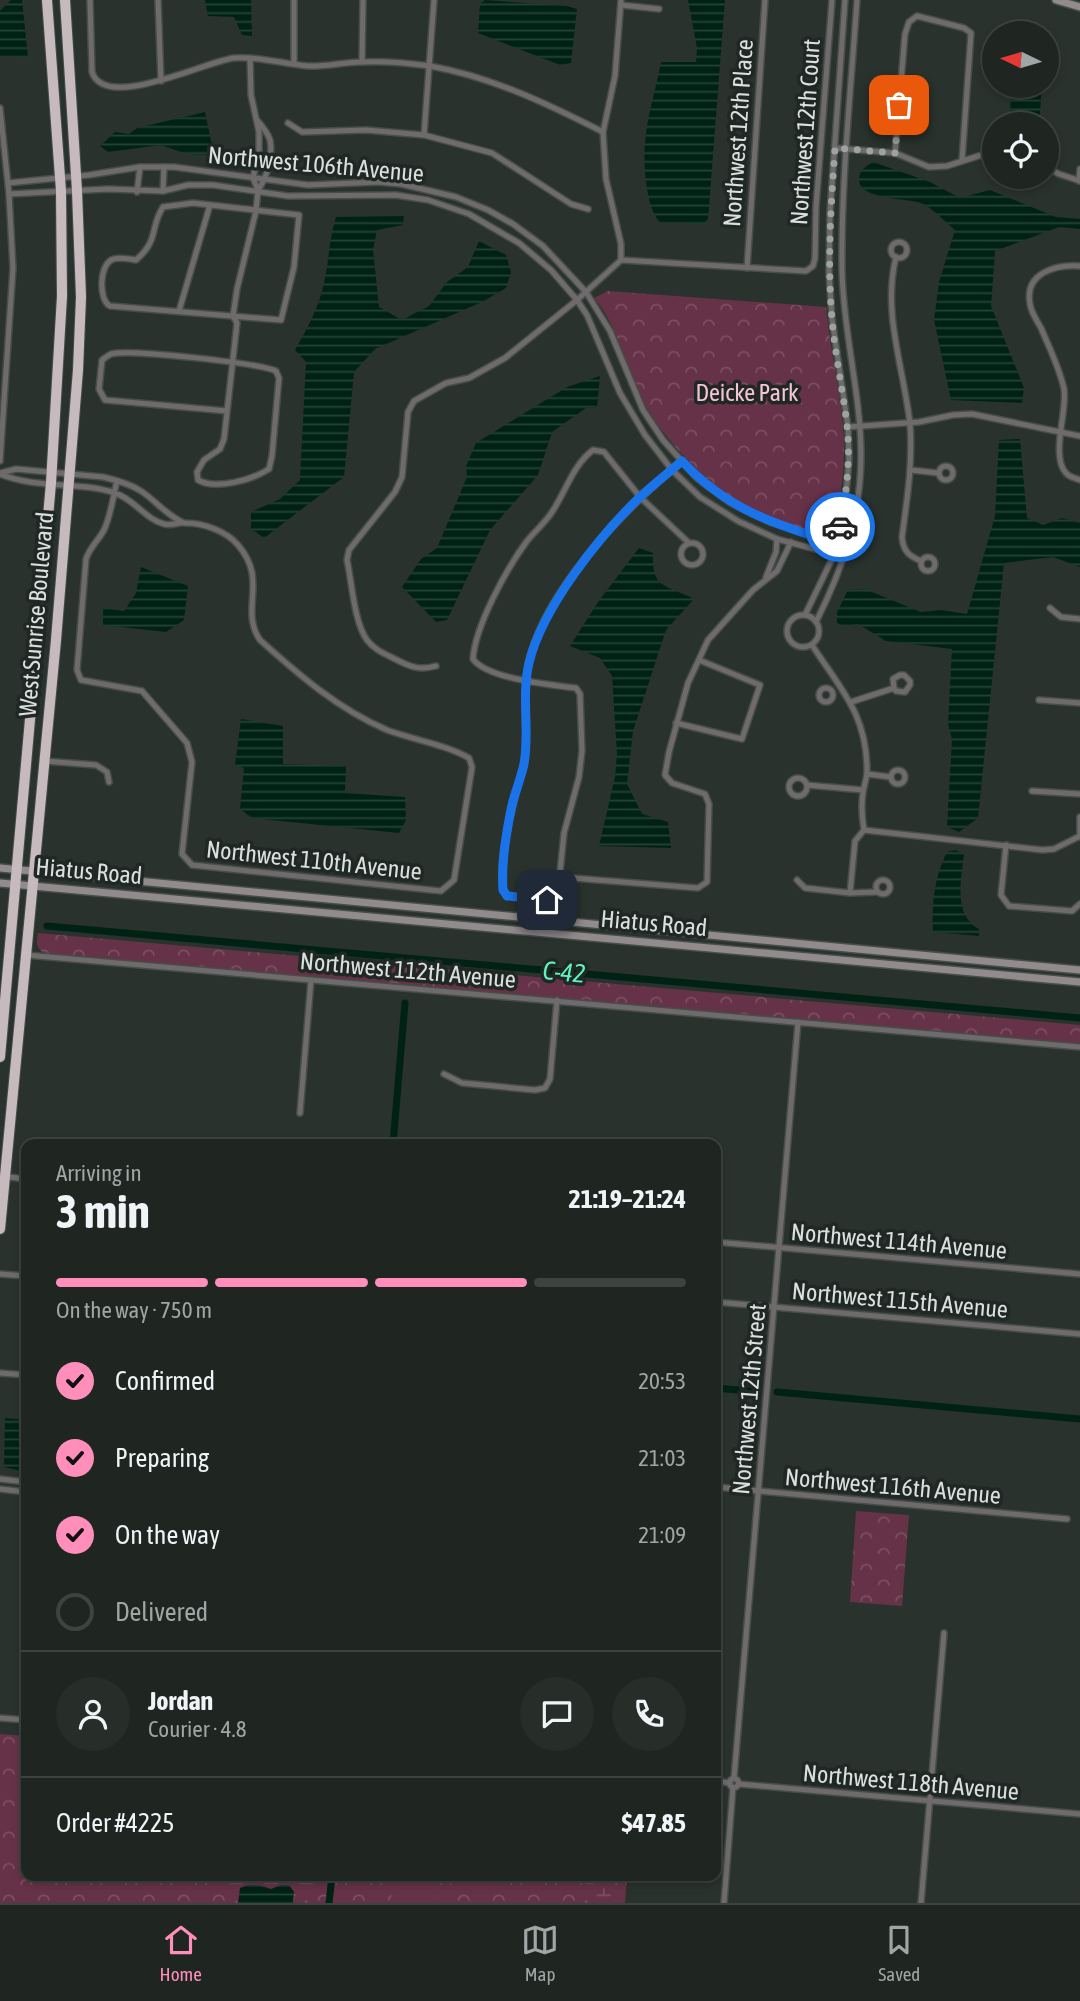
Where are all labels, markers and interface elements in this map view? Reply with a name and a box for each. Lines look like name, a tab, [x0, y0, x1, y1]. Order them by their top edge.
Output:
north arrow	[982, 21, 1059, 98]
map controls	[982, 21, 1059, 189]
street label: Northwest 12th Place	[718, 38, 758, 228]
street label: Northwest 12th Court	[785, 38, 825, 226]
pin	[869, 75, 929, 135]
icon: bag	[880, 86, 918, 124]
button: locate	[982, 112, 1059, 189]
street label: Northwest 106th Avenue	[207, 141, 425, 187]
park label: Deicke Park	[695, 379, 799, 406]
courier	[805, 492, 875, 562]
icon: car	[821, 508, 859, 546]
street label: West Sunrise Boulevard	[14, 511, 58, 717]
street label: Northwest 110th Avenue	[205, 835, 423, 885]
street label: Hiatus Road	[35, 853, 143, 889]
pin	[517, 870, 577, 930]
icon: home	[528, 881, 566, 919]
street label: Hiatus Road	[600, 905, 708, 941]
street label: Northwest 112th Avenue	[299, 947, 517, 993]
water label: C-42	[541, 955, 587, 989]
text: Arriving in	[56, 1160, 142, 1186]
text: 21:19–21:24	[569, 1184, 686, 1214]
text: 3 min	[56, 1185, 150, 1238]
street label: Northwest 114th Avenue	[790, 1218, 1008, 1264]
street label: Northwest 115th Avenue	[791, 1277, 1009, 1323]
text: On the way · 750 m	[56, 1297, 212, 1323]
street label: Northwest 12th Street	[727, 1302, 771, 1496]
icon: check	[56, 1362, 94, 1400]
text: Confirmed	[115, 1366, 215, 1396]
text: 20:53	[638, 1368, 686, 1394]
icon: check	[56, 1439, 94, 1477]
text: Preparing	[115, 1443, 209, 1473]
text: 21:03	[638, 1445, 686, 1471]
street label: Northwest 116th Avenue	[784, 1463, 1002, 1509]
icon: check	[56, 1516, 94, 1554]
text: On the way	[115, 1520, 220, 1550]
text: 21:09	[638, 1522, 686, 1548]
text: Delivered	[115, 1597, 208, 1627]
button: person	[56, 1677, 130, 1751]
button: chat	[520, 1677, 594, 1751]
button: phone	[612, 1677, 686, 1751]
text: Jordan	[148, 1686, 213, 1716]
text: Courier · 4.8	[148, 1716, 247, 1742]
street label: Northwest 118th Avenue	[802, 1759, 1020, 1805]
text: Order #4225	[56, 1808, 175, 1838]
text: $47.85	[622, 1808, 686, 1838]
tab: Home	[160, 1921, 202, 1985]
tab: Map	[521, 1921, 559, 1985]
tab: Saved	[878, 1921, 920, 1985]

